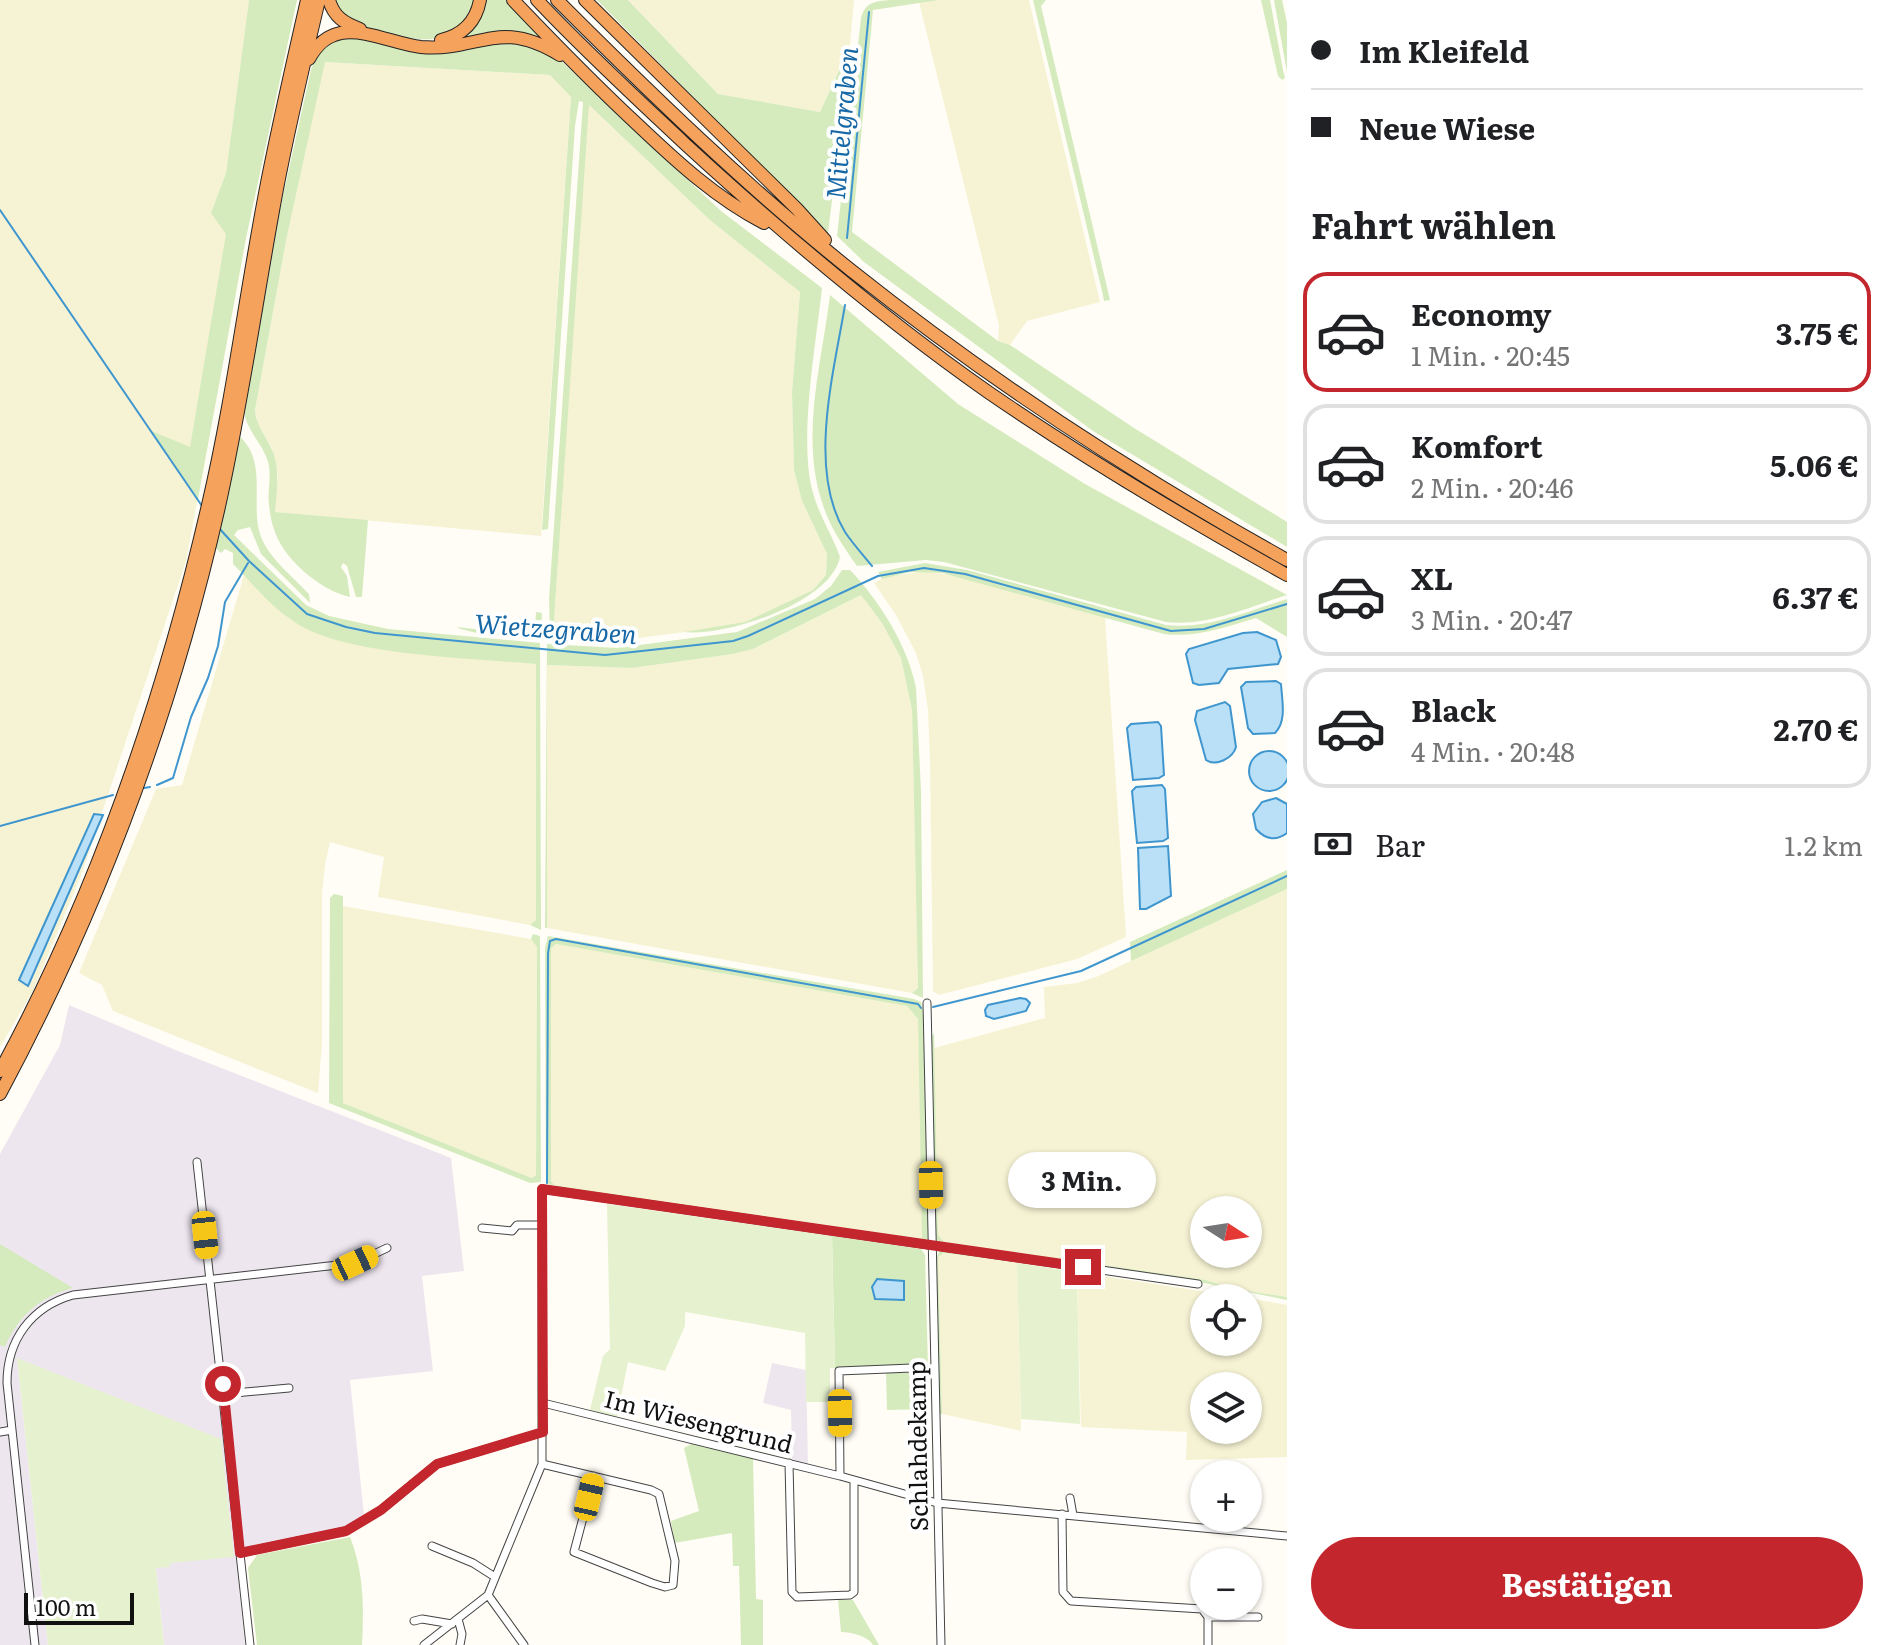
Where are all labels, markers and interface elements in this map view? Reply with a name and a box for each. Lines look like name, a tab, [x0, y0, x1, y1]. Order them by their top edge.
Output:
text: Im Kleifeld	[1359, 28, 1529, 72]
water label: Mittelgraben	[814, 45, 866, 201]
text: Neue Wiese	[1359, 105, 1535, 149]
text: Fahrt wählen	[1311, 197, 1556, 250]
text: Economy	[1411, 291, 1551, 335]
icon: car	[1315, 296, 1387, 368]
text: 3.75 €	[1776, 310, 1859, 354]
text: 1 Min. · 20:45	[1411, 335, 1570, 374]
text: Komfort	[1411, 423, 1543, 467]
icon: car	[1315, 428, 1387, 500]
text: 5.06 €	[1770, 442, 1859, 486]
text: 2 Min. · 20:46	[1411, 467, 1573, 506]
text: XL	[1411, 555, 1453, 599]
icon: car	[1315, 560, 1387, 632]
text: 6.37 €	[1772, 574, 1859, 618]
text: 3 Min. · 20:47	[1411, 599, 1573, 638]
water label: Wietzegraben	[474, 602, 639, 652]
text: Black	[1411, 687, 1496, 731]
icon: car	[1315, 692, 1387, 764]
text: 2.70 €	[1774, 706, 1859, 750]
text: 4 Min. · 20:48	[1411, 731, 1575, 770]
icon: cash	[1311, 822, 1355, 866]
text: Bar	[1375, 822, 1425, 866]
text: 1.2 km	[1784, 825, 1863, 864]
callout: 3 Min.	[1009, 1151, 1157, 1207]
text: 3 Min.	[1041, 1160, 1123, 1199]
car	[919, 1161, 943, 1209]
north arrow	[1190, 1196, 1262, 1268]
map controls	[1190, 1196, 1262, 1620]
car	[191, 1210, 219, 1260]
car	[328, 1242, 382, 1284]
route end	[1065, 1249, 1101, 1285]
button: locate	[1190, 1284, 1262, 1356]
street label: Schlahdekamp	[897, 1360, 935, 1532]
route start	[205, 1366, 241, 1402]
button: layers	[1190, 1372, 1262, 1444]
street label: Im Wiesengrund	[601, 1380, 797, 1460]
car	[828, 1389, 852, 1437]
button: +	[1190, 1460, 1262, 1532]
car	[572, 1471, 606, 1523]
button: Bestätigen	[1311, 1537, 1863, 1629]
button: −	[1190, 1548, 1262, 1620]
scale bar	[24, 1589, 134, 1625]
text: 100 m	[36, 1590, 96, 1623]

